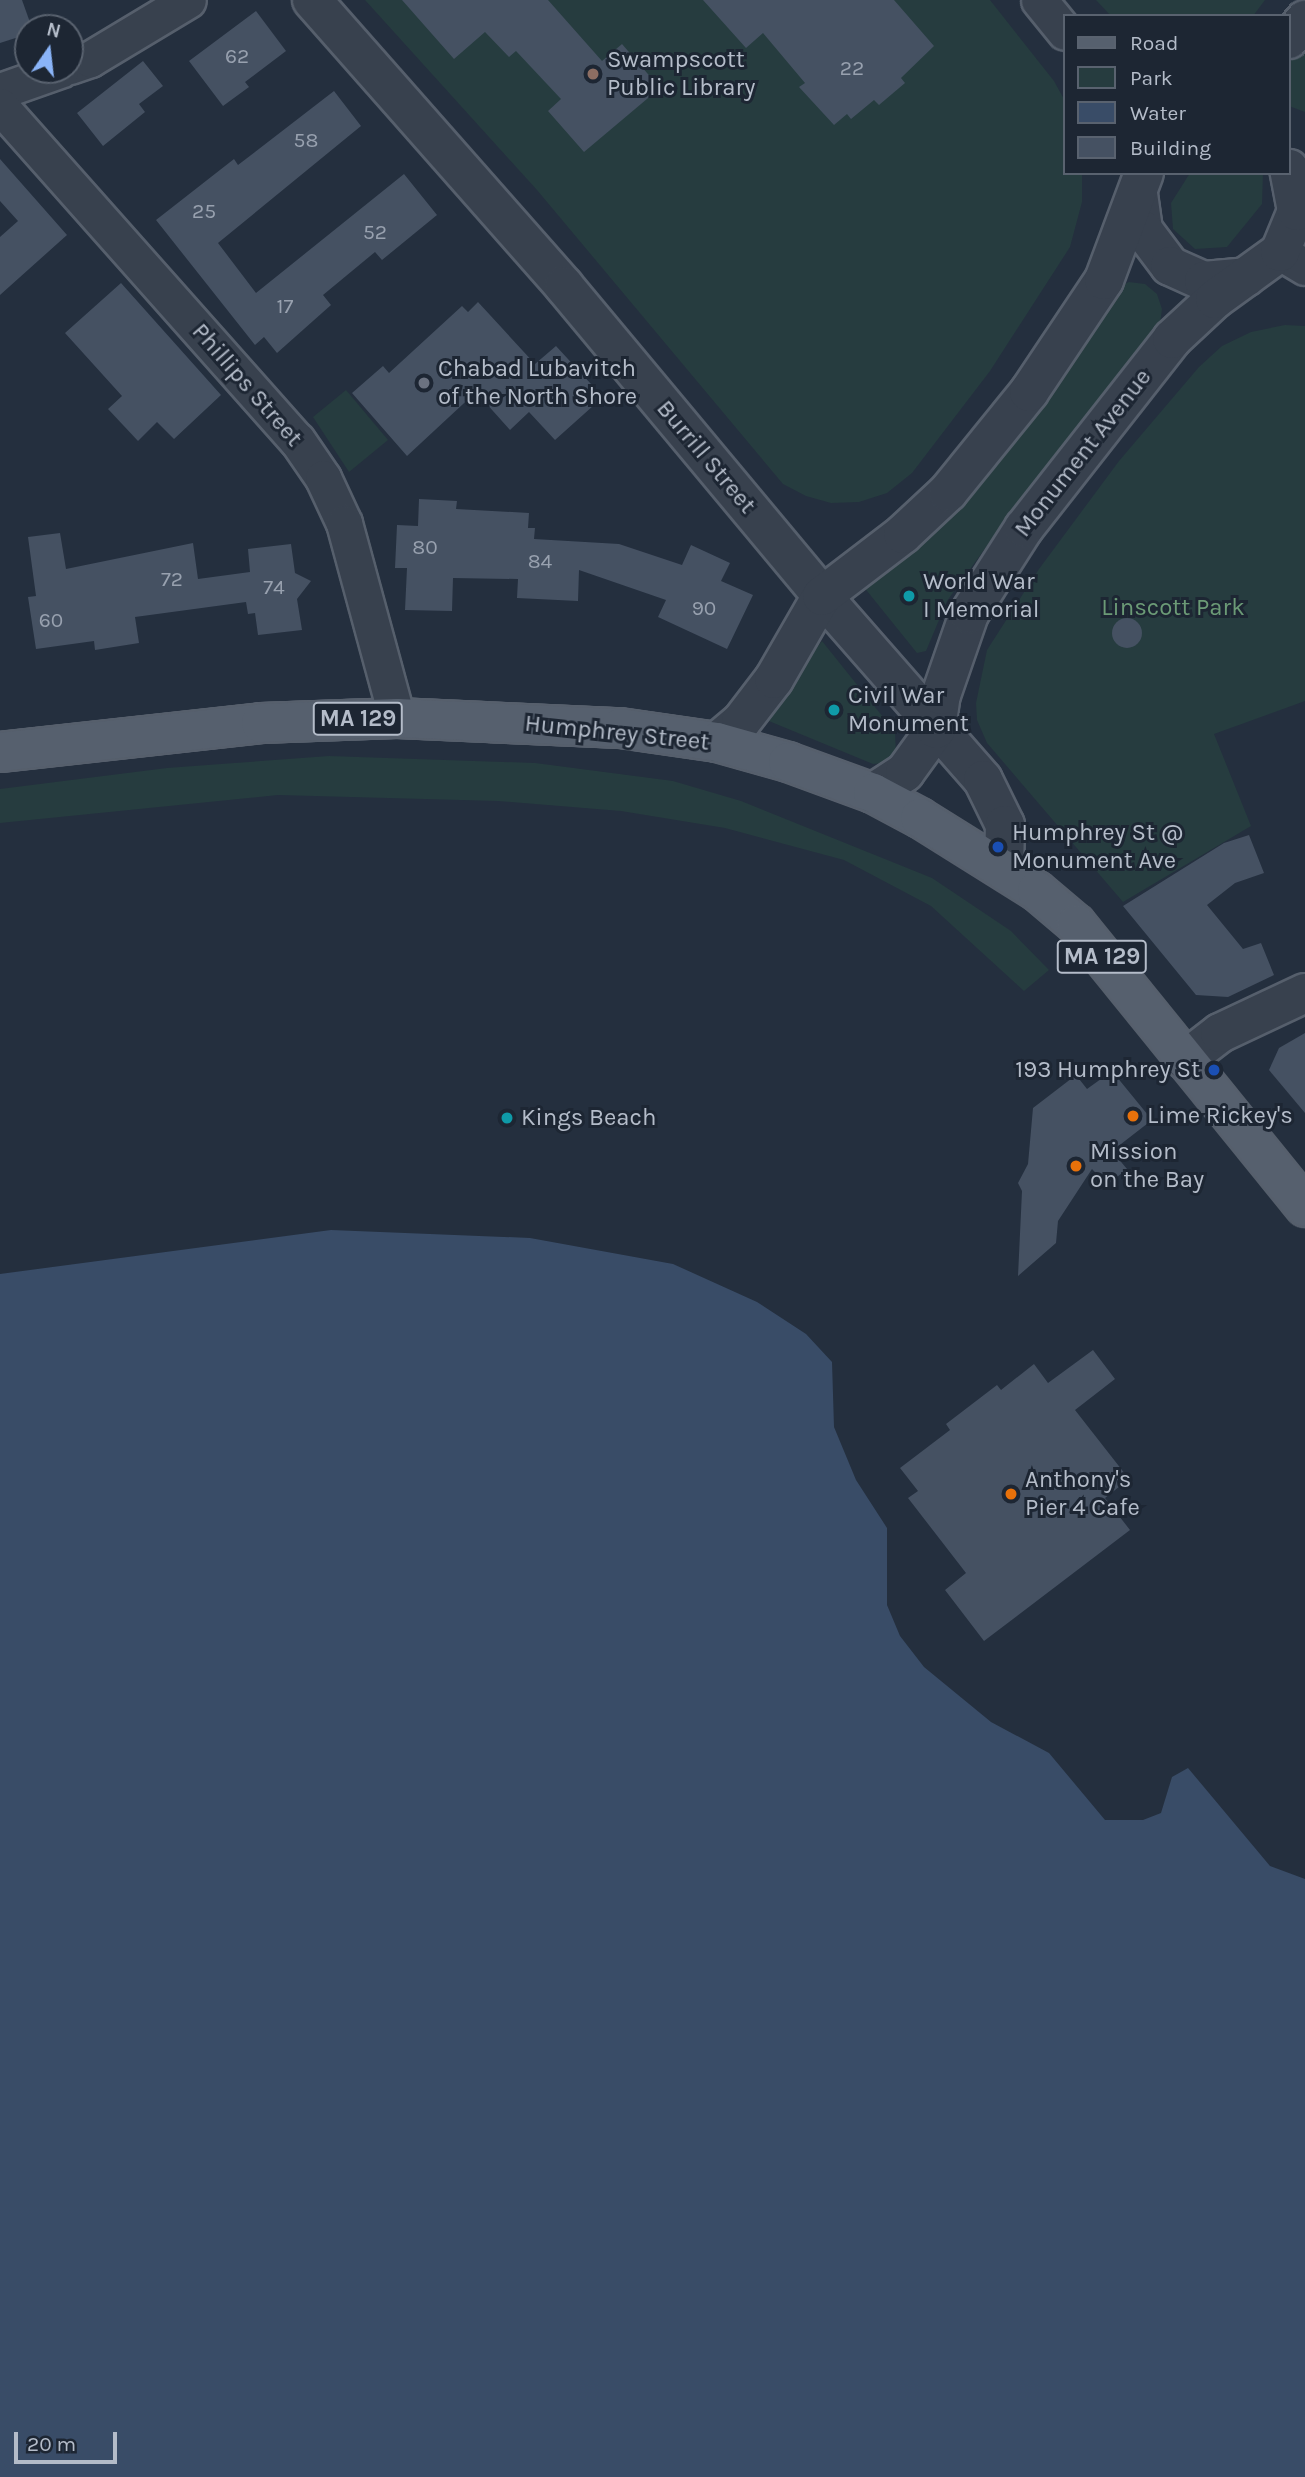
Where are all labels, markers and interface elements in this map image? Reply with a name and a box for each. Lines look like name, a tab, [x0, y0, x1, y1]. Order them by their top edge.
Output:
north arrow	[14, 14, 84, 84]
legend	[1064, 14, 1291, 175]
text: N	[44, 18, 63, 43]
text: Road	[1130, 31, 1178, 55]
house number: 62	[225, 43, 249, 69]
place label: Swampscott Public Library	[607, 46, 755, 102]
house number: 22	[840, 55, 864, 81]
marker: Swampscott Public Library	[585, 66, 601, 82]
text: Park	[1130, 66, 1173, 90]
text: Water	[1130, 101, 1186, 125]
house number: 58	[294, 127, 318, 153]
text: Building	[1130, 136, 1211, 160]
house number: 25	[192, 198, 216, 224]
house number: 52	[363, 219, 387, 245]
house number: 17	[277, 293, 293, 319]
street label: Phillips Street	[186, 318, 308, 452]
place label: Chabad Lubavitch of the North Shore	[438, 355, 637, 411]
street label: Monument Avenue	[1008, 363, 1158, 543]
marker: Chabad Lubavitch of the North Shore	[416, 375, 432, 391]
street label: Burrill Street	[650, 395, 762, 519]
house number: 80	[412, 534, 438, 560]
house number: 84	[528, 548, 552, 574]
house number: 72	[161, 566, 183, 592]
place label: World War I Memorial	[923, 568, 1039, 624]
house number: 74	[263, 574, 285, 600]
marker: World War I Memorial	[901, 588, 917, 604]
park label: Linscott Park	[1101, 594, 1245, 622]
house number: 90	[692, 595, 716, 621]
house number: 60	[39, 607, 63, 633]
place label: Civil War Monument	[848, 682, 969, 738]
road number: MA 129	[312, 699, 404, 738]
marker: Civil War Monument	[826, 702, 842, 718]
street label: Humphrey Street	[523, 709, 711, 757]
place label: Humphrey St @ Monument Ave	[1012, 819, 1183, 875]
marker: Humphrey St @ Monument Ave	[990, 839, 1006, 855]
road number: MA 129	[1056, 938, 1148, 976]
place label: 193 Humphrey St	[1015, 1056, 1200, 1084]
marker: 193 Humphrey St	[1206, 1062, 1222, 1078]
place label: Lime Rickey's	[1147, 1102, 1293, 1130]
place label: Kings Beach	[521, 1104, 656, 1132]
marker: Lime Rickey's	[1125, 1108, 1141, 1124]
marker: Kings Beach	[499, 1110, 515, 1126]
place label: Mission on the Bay	[1090, 1138, 1204, 1194]
marker: Mission on the Bay	[1068, 1158, 1084, 1174]
place label: Anthony's Pier 4 Cafe	[1025, 1466, 1140, 1522]
marker: Anthony's Pier 4 Cafe	[1003, 1486, 1019, 1502]
scale bar	[18, 2418, 121, 2462]
text: 20 m	[27, 2432, 76, 2456]

